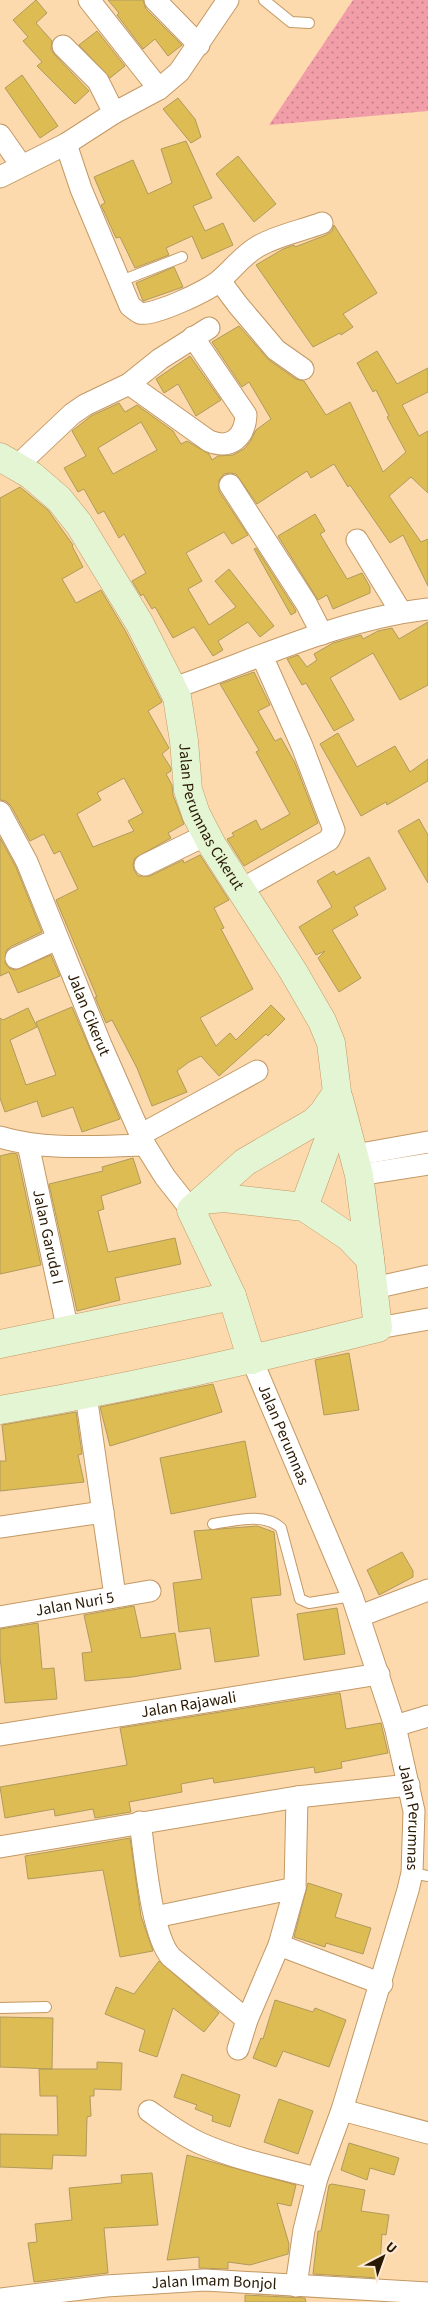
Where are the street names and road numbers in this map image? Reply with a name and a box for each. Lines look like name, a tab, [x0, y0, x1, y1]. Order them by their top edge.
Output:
street label: Jalan Perumnas Cikerut	[173, 742, 250, 895]
street label: Jalan Cikerut	[62, 969, 116, 1060]
street label: Jalan Garuda I	[27, 1187, 69, 1286]
street label: Jalan Perumnas	[252, 1381, 315, 1489]
street label: Jalan Nuri 5	[34, 1586, 116, 1622]
street label: Jalan Rajawali	[139, 1686, 238, 1723]
street label: Jalan Perumnas	[393, 1762, 425, 1871]
street label: Jalan Imam Bonjol	[151, 2269, 277, 2295]

